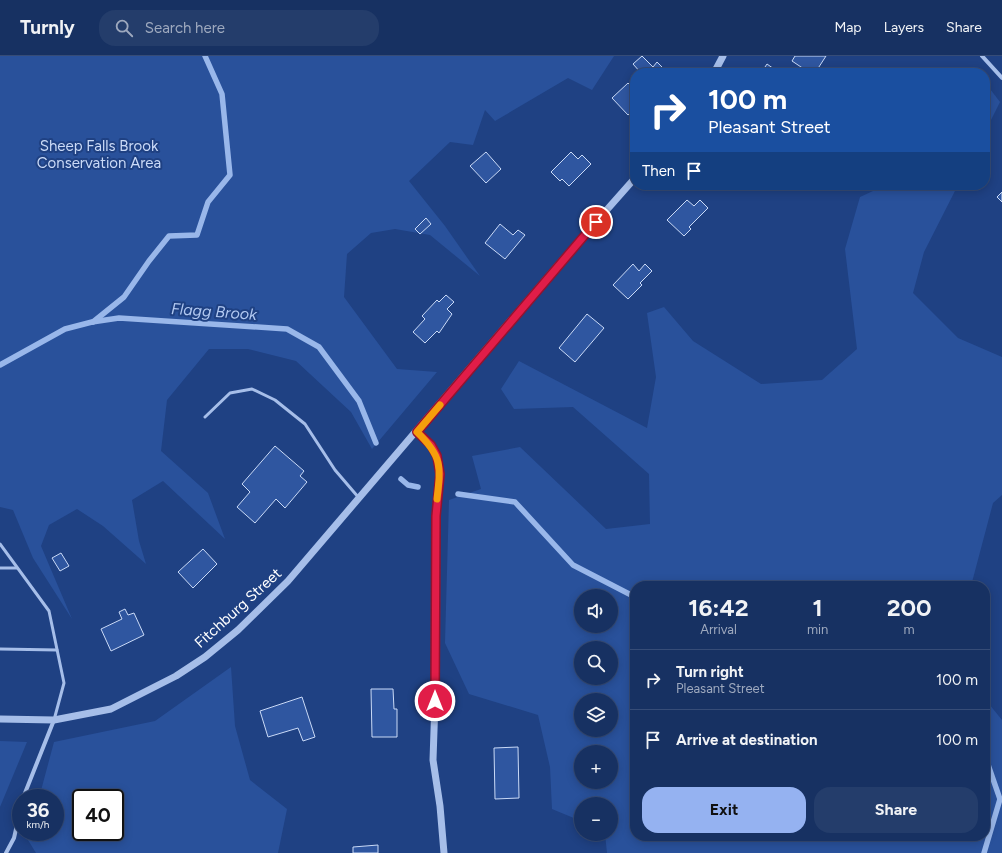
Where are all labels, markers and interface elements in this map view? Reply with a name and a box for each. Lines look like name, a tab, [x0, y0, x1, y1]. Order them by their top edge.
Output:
search box	[99, 10, 379, 46]
text: Turnly	[20, 16, 75, 39]
icon: search	[113, 17, 135, 39]
text: Search here	[145, 19, 225, 37]
text: Map	[834, 19, 862, 36]
text: Layers	[884, 19, 924, 36]
text: Share	[946, 19, 982, 36]
text: 100 m	[708, 82, 787, 116]
icon: right	[642, 84, 694, 136]
text: Pleasant Street	[708, 116, 831, 138]
park label: Sheep Falls Brook Conservation Area	[37, 137, 161, 172]
icon: arrive	[683, 160, 705, 182]
text: Then	[642, 162, 675, 180]
pin	[579, 205, 613, 239]
icon: arrive	[585, 211, 607, 233]
water label: Flagg Brook	[170, 299, 259, 324]
street label: Fitchburg Street	[191, 564, 285, 652]
map controls	[574, 589, 618, 841]
button: sound	[574, 589, 618, 633]
text: 16:42	[688, 593, 749, 622]
text: 1	[813, 593, 823, 622]
text: 200	[887, 593, 932, 622]
text: Arrival	[700, 622, 737, 637]
text: min	[807, 622, 828, 637]
text: m	[904, 622, 915, 637]
button: search	[574, 641, 618, 685]
text: Turn right	[676, 663, 744, 681]
icon: right	[642, 669, 664, 691]
text: 100 m	[936, 671, 978, 689]
position arrow	[414, 680, 456, 722]
text: Pleasant Street	[676, 681, 765, 696]
button: layers	[574, 693, 618, 737]
icon: arrive	[642, 729, 664, 751]
text: Arrive at destination	[676, 731, 817, 749]
text: 100 m	[936, 731, 978, 749]
button: +	[574, 745, 618, 789]
button: Exit	[642, 787, 806, 833]
button: Share	[814, 787, 978, 833]
speed limit sign: 40	[72, 789, 124, 841]
button: −	[574, 797, 618, 841]
text: 36	[27, 798, 49, 822]
text: km/h	[27, 818, 49, 831]

